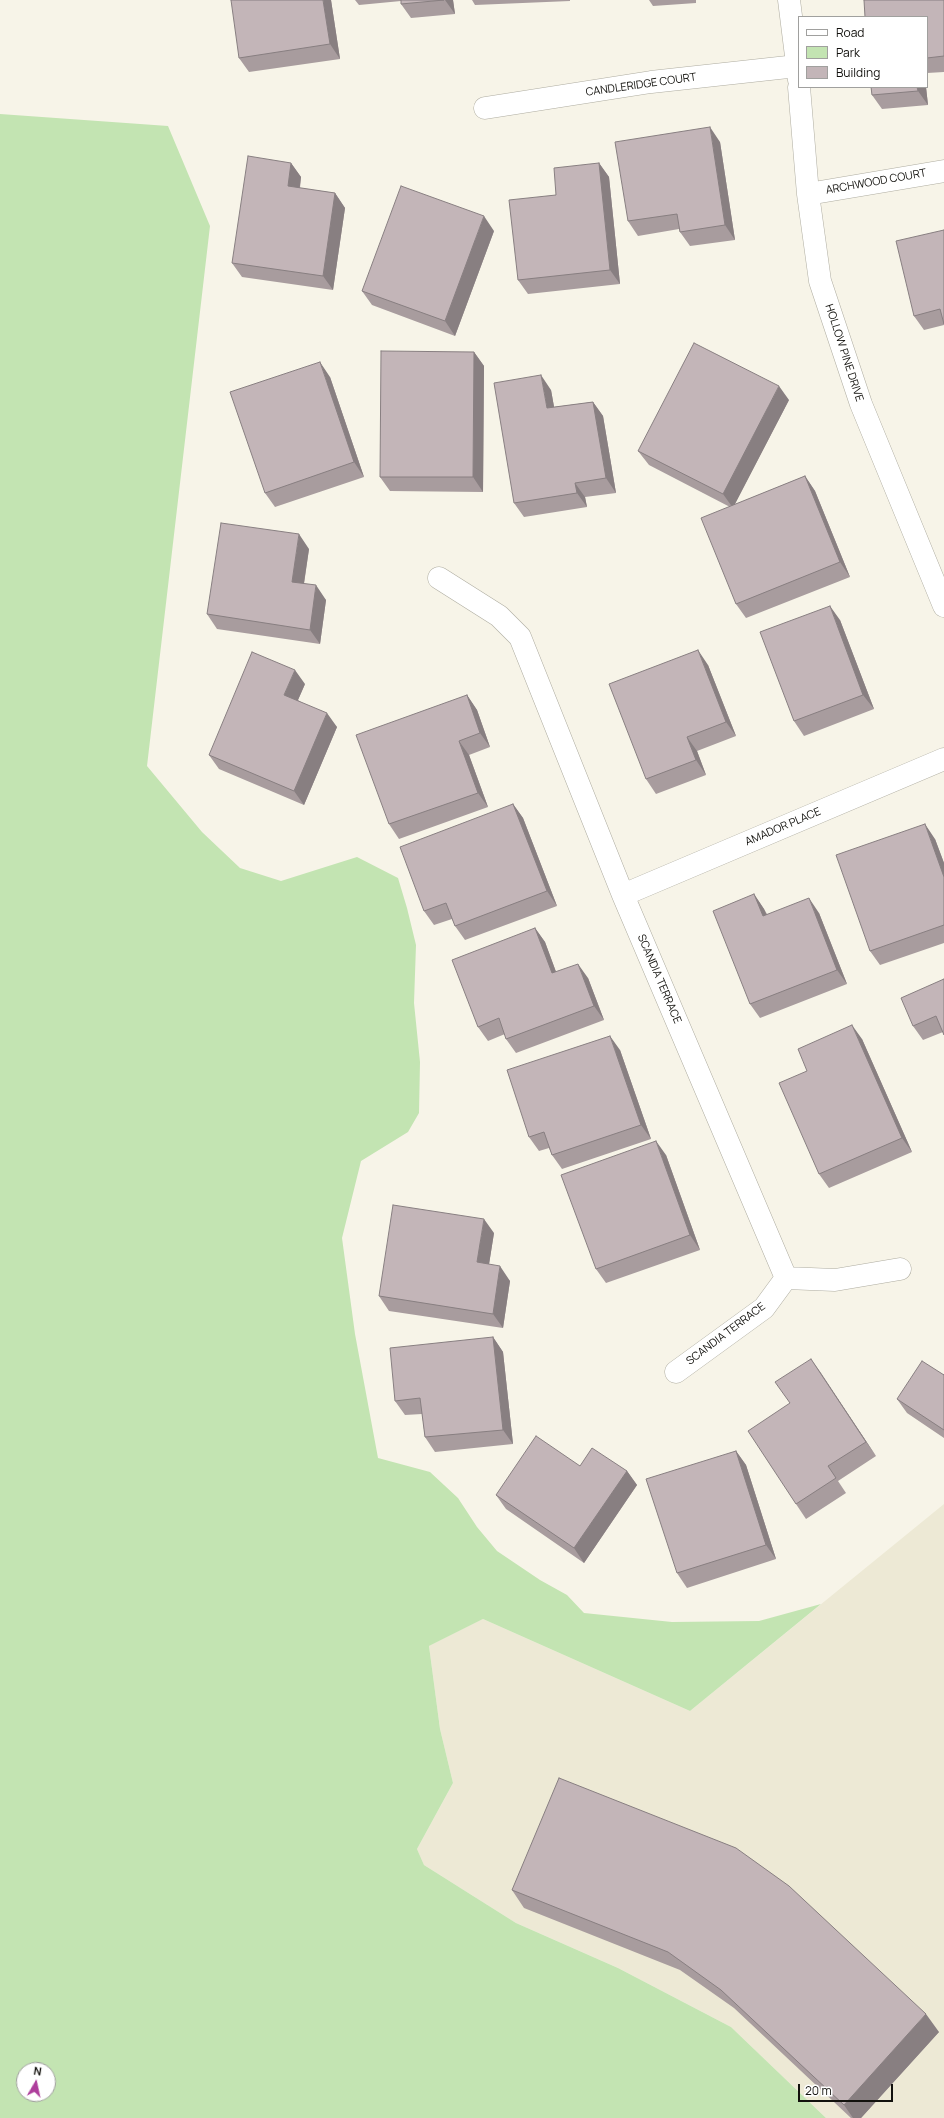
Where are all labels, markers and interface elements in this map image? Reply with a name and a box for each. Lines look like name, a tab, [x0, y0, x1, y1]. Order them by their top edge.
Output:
legend	[798, 16, 928, 88]
text: Road	[836, 24, 864, 41]
text: Park	[836, 44, 860, 61]
text: Building	[836, 64, 880, 81]
street label: CANDLERIDGE COURT	[585, 71, 697, 99]
street label: ARCHWOOD COURT	[825, 167, 927, 197]
street label: HOLLOW PINE DRIVE	[822, 303, 866, 403]
street label: AMADOR PLACE	[743, 805, 823, 849]
street label: SCANDIA TERRACE	[634, 932, 684, 1026]
street label: SCANDIA TERRACE	[684, 1300, 768, 1368]
north arrow	[16, 2062, 56, 2102]
text: N	[33, 2063, 43, 2079]
scale bar	[800, 2076, 895, 2102]
text: 20 m	[805, 2082, 832, 2099]

